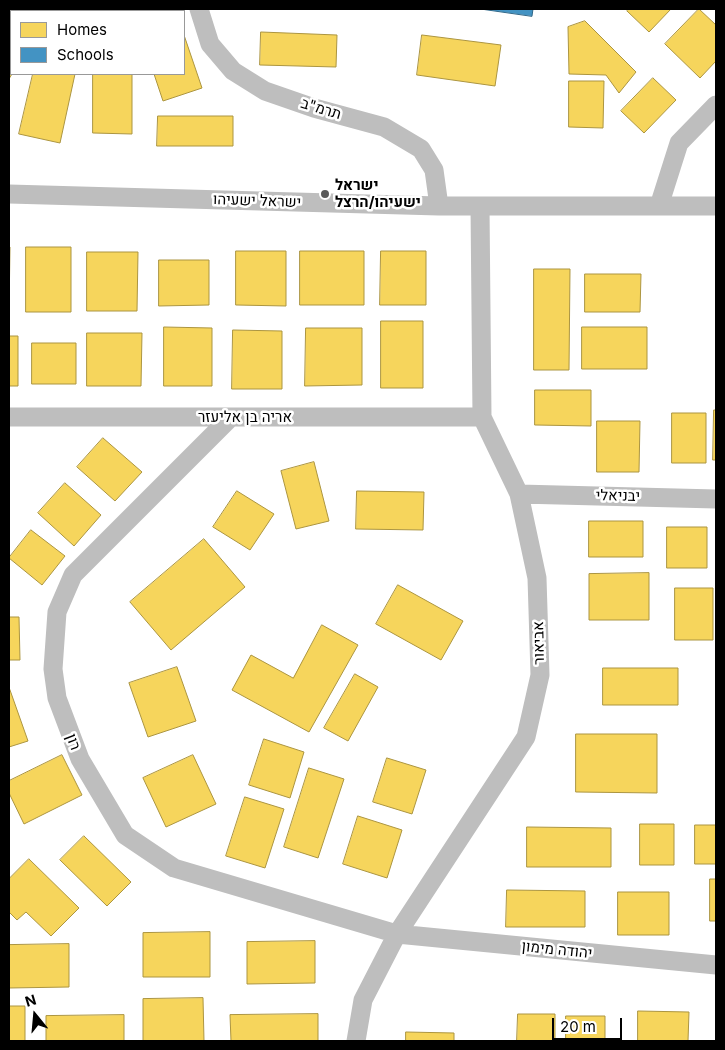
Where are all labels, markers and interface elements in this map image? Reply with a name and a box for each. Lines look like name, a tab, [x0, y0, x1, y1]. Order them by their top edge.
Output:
legend	[10, 10, 185, 75]
text: Homes	[57, 20, 107, 39]
text: Schools	[57, 45, 114, 64]
street label: תרמ"ב	[299, 94, 343, 124]
place label: ישראל ישעיהו/הרצל	[335, 176, 421, 211]
marker: ישראל ישעיהו/הרצל	[319, 188, 331, 200]
street label: ישראל ישעיהו	[213, 190, 301, 212]
street label: אריה בן אליעזר	[198, 408, 292, 426]
street label: יבניאלי	[596, 487, 640, 505]
street label: אביאור	[530, 621, 548, 665]
street label: רון	[62, 731, 84, 753]
street label: יהודה מימון	[521, 937, 593, 963]
north arrow	[10, 990, 60, 1040]
text: N	[23, 990, 38, 1010]
scale bar	[555, 1008, 625, 1040]
text: 20 m	[560, 1017, 596, 1036]

